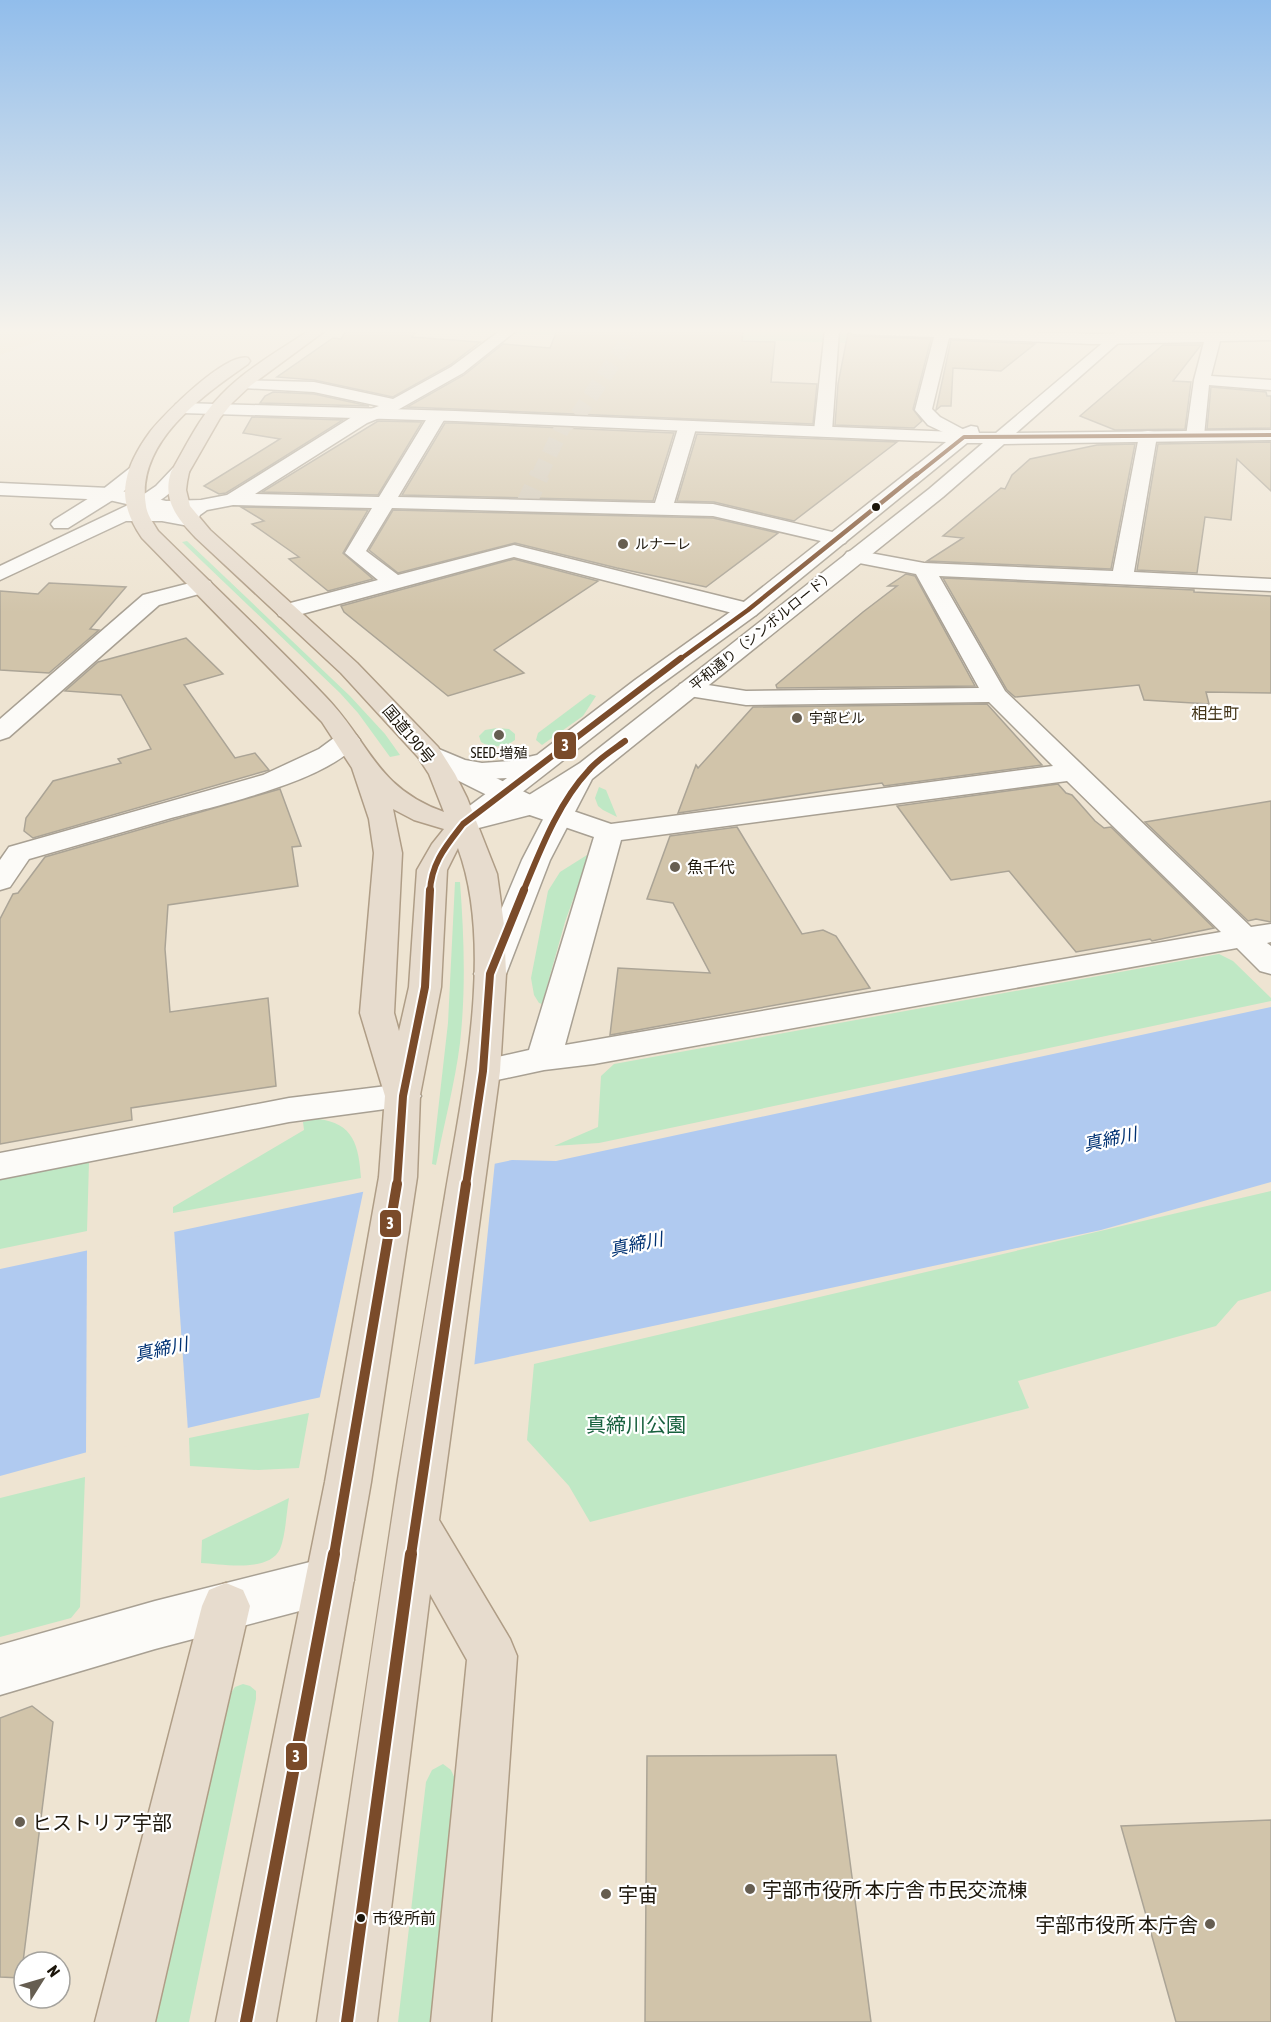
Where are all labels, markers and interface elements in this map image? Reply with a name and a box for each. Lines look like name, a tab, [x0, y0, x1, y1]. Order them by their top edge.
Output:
unlabelled marker	[870, 501, 882, 513]
place label: ルナーレ	[635, 536, 691, 552]
marker: ルナーレ	[616, 537, 630, 551]
street label: 平和通り（シンボルロード）	[686, 567, 838, 693]
street label: 国道190号	[379, 701, 439, 767]
district label: 相生町	[1191, 704, 1239, 722]
place label: 宇部ビル	[809, 710, 865, 726]
marker: 宇部ビル	[790, 711, 804, 725]
marker: SEED-増殖	[492, 728, 506, 742]
line badge: 3	[553, 731, 577, 760]
text: 3	[561, 736, 569, 754]
place label: SEED-増殖	[470, 745, 528, 761]
place label: 魚千代	[687, 858, 735, 876]
marker: 魚千代	[668, 860, 682, 874]
water label: 真締川	[1081, 1123, 1141, 1155]
line badge: 3	[379, 1209, 402, 1238]
text: 3	[386, 1214, 394, 1232]
water label: 真締川	[607, 1228, 667, 1260]
water label: 真締川	[132, 1333, 192, 1365]
park label: 真締川公園	[586, 1413, 686, 1436]
line badge: 3	[285, 1742, 308, 1771]
text: 3	[292, 1747, 300, 1765]
place label: ヒストリア宇部	[32, 1811, 172, 1834]
marker: ヒストリア宇部	[13, 1815, 27, 1829]
place label: 宇部市役所 本庁舎 市民交流棟	[762, 1878, 1027, 1901]
marker: 宇部市役所 本庁舎 市民交流棟	[743, 1882, 757, 1896]
place label: 宇宙	[618, 1883, 658, 1906]
marker: 宇宙	[599, 1887, 613, 1901]
place label: 市役所前	[372, 1909, 436, 1927]
marker: 市役所前	[355, 1912, 367, 1924]
place label: 宇部市役所 本庁舎	[1035, 1913, 1198, 1936]
marker: 宇部市役所 本庁舎	[1203, 1917, 1217, 1931]
north arrow	[12, 1950, 72, 2010]
text: N	[44, 1962, 64, 1980]

